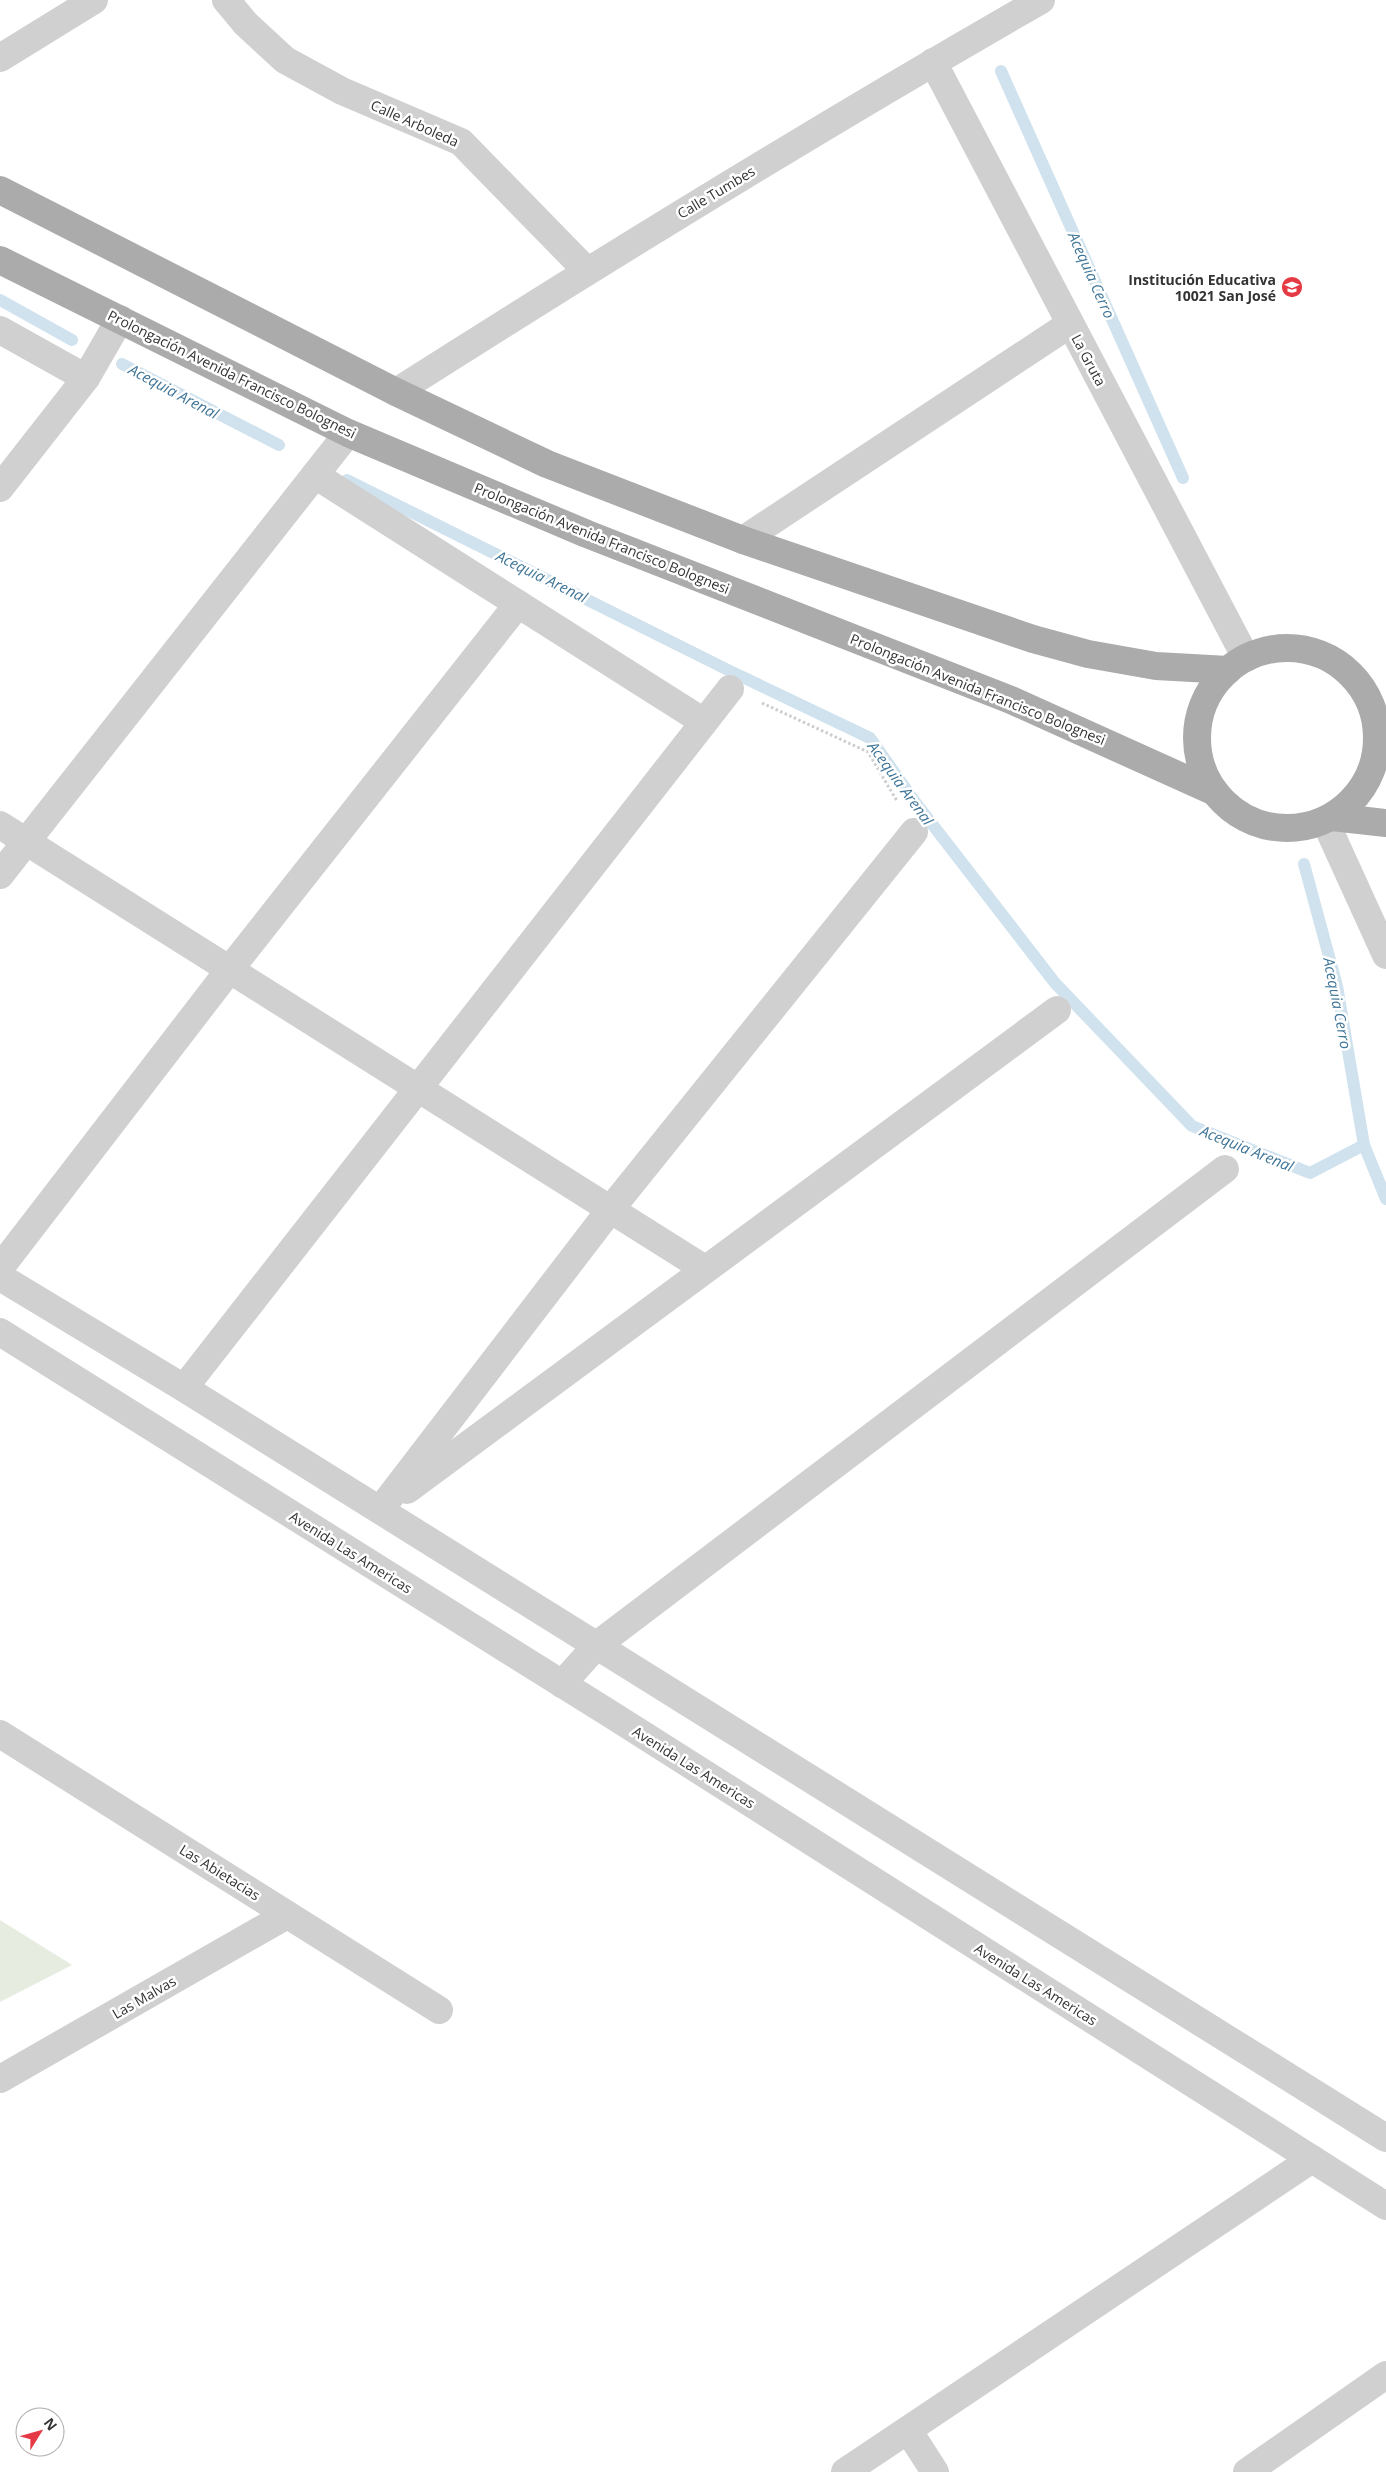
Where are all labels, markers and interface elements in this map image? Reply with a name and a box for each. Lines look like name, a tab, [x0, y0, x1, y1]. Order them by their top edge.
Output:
street label: Calle Arboleda	[368, 95, 462, 151]
street label: Calle Tumbes	[674, 161, 759, 223]
water label: Acequia Cerro	[1064, 228, 1120, 321]
place label: Institución Educativa 10021 San José	[1128, 270, 1276, 305]
school or university icon: Institución Educativa 10021 San José	[1280, 275, 1304, 299]
street label: Prolongación Avenida Francisco Bolognesi	[105, 305, 359, 443]
street label: La Gruta	[1067, 331, 1111, 389]
water label: Acequia Arenal	[125, 358, 223, 424]
street label: Prolongación Avenida Francisco Bolognesi	[471, 478, 733, 598]
water label: Acequia Arenal	[492, 545, 592, 607]
street label: Prolongación Avenida Francisco Bolognesi	[847, 629, 1109, 749]
water label: Acequia Arenal	[863, 736, 939, 830]
water label: Acequia Cerro	[1319, 955, 1357, 1050]
water label: Acequia Arenal	[1196, 1120, 1298, 1176]
street label: Avenida Las Americas	[286, 1507, 416, 1598]
street label: Avenida Las Americas	[629, 1722, 759, 1813]
street label: Las Abietacias	[176, 1840, 264, 1905]
street label: Avenida Las Americas	[971, 1939, 1101, 2030]
street label: Las Malvas	[109, 1971, 180, 2023]
north arrow	[15, 2407, 65, 2457]
text: N	[40, 2414, 62, 2434]

